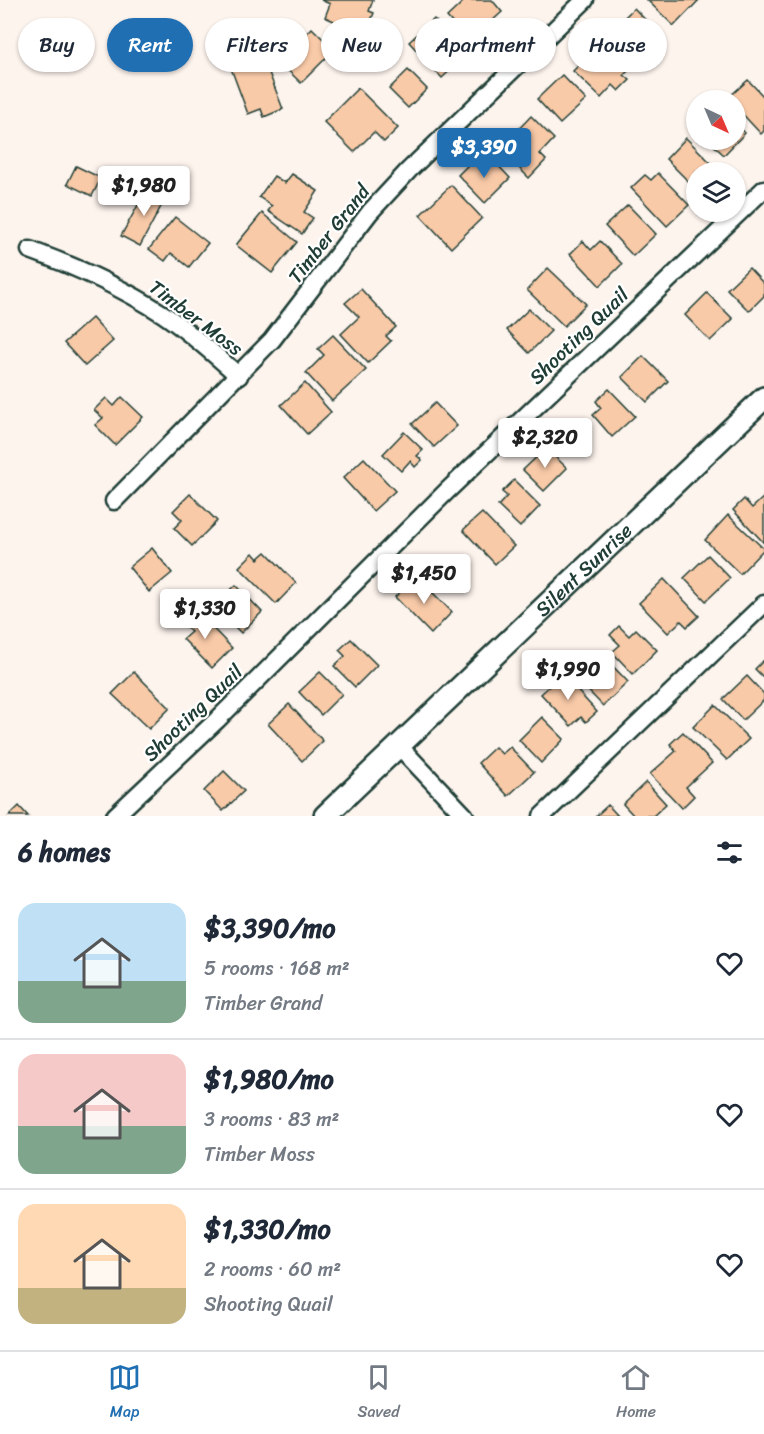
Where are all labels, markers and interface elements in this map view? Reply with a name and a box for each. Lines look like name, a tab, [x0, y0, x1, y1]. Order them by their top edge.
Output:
chip: Buy	[18, 18, 95, 72]
chip: Rent	[107, 18, 193, 72]
chip: Filters	[205, 18, 309, 72]
chip: New	[321, 18, 403, 72]
chip: Apartment	[415, 18, 556, 72]
chip: House	[568, 18, 667, 72]
north arrow	[686, 90, 746, 150]
map controls	[686, 90, 746, 222]
pin: $3,390	[435, 128, 533, 179]
text: $3,390	[451, 130, 517, 165]
button: layers	[686, 162, 746, 222]
pin: $1,980	[95, 166, 193, 217]
text: $1,980	[112, 168, 176, 203]
street label: Timber Grand	[279, 175, 380, 291]
street label: Timber Moss	[141, 271, 251, 366]
street label: Shooting Quail	[521, 278, 638, 393]
pin: $2,320	[496, 418, 594, 469]
text: $2,320	[512, 420, 578, 455]
street label: Silent Sunrise	[526, 514, 641, 625]
pin: $1,450	[375, 554, 473, 605]
text: $1,450	[392, 556, 456, 591]
pin: $1,330	[156, 589, 254, 640]
text: $1,330	[174, 591, 236, 626]
pin: $1,990	[519, 650, 617, 701]
text: $1,990	[536, 652, 600, 687]
street label: Shooting Quail	[135, 655, 252, 770]
text: 6 homes	[18, 829, 110, 875]
icon: filters	[713, 836, 746, 869]
text: $3,390/mo	[204, 905, 336, 951]
icon: home	[66, 927, 138, 999]
icon: heart	[713, 947, 746, 980]
text: 5 rooms · 168 m²	[204, 951, 350, 986]
text: Timber Grand	[204, 986, 322, 1021]
text: $1,980/mo	[204, 1056, 334, 1102]
icon: home	[66, 1078, 138, 1150]
icon: heart	[713, 1098, 746, 1131]
text: 3 rooms · 83 m²	[204, 1102, 339, 1137]
text: Timber Moss	[204, 1137, 315, 1172]
text: $1,330/mo	[204, 1206, 331, 1252]
icon: home	[66, 1228, 138, 1300]
icon: heart	[713, 1248, 746, 1281]
text: 2 rooms · 60 m²	[204, 1252, 341, 1287]
text: Shooting Quail	[204, 1287, 333, 1322]
tab: Map	[108, 1361, 141, 1426]
tab: Saved	[357, 1361, 400, 1426]
tab: Home	[616, 1361, 656, 1426]

